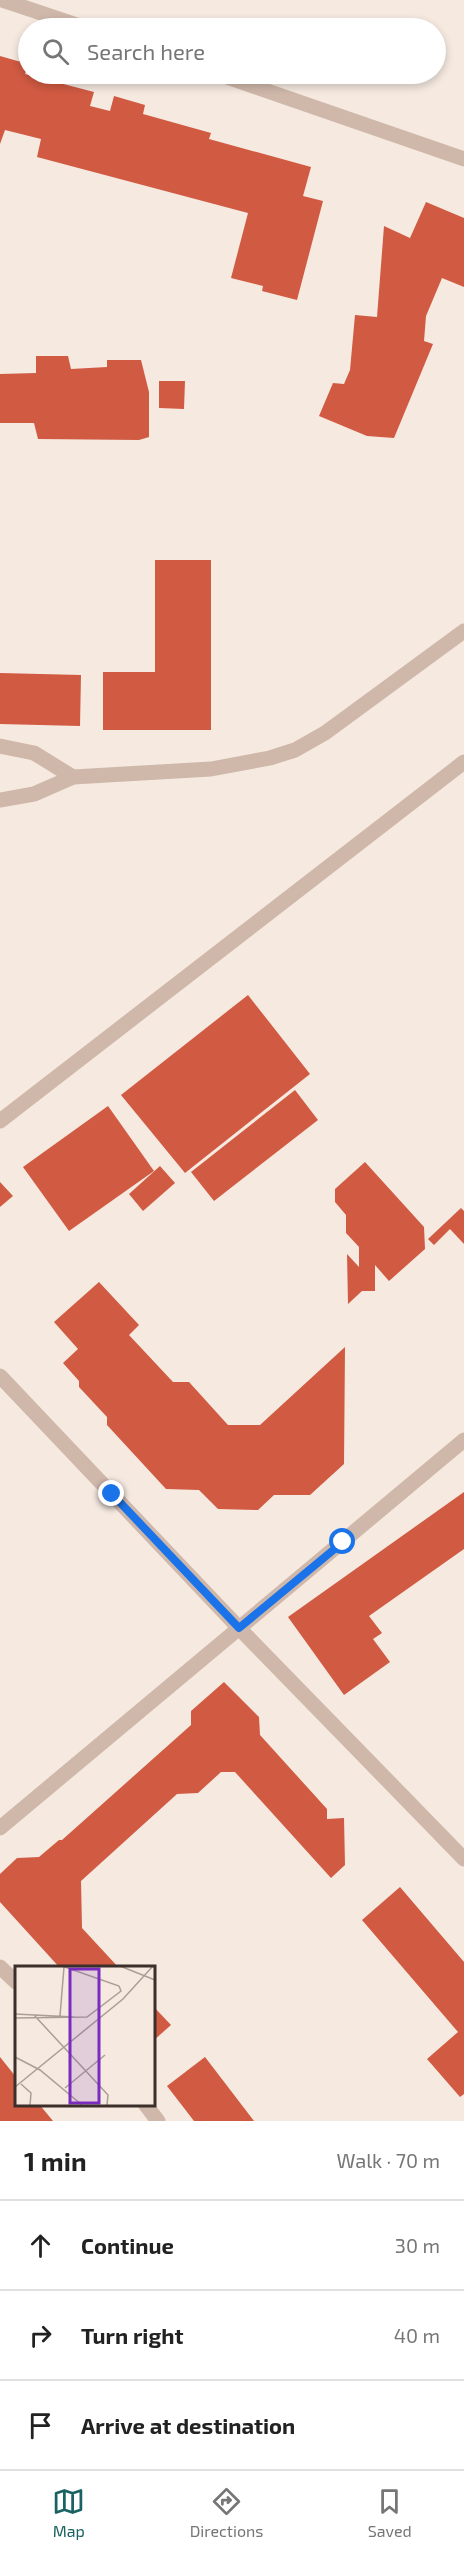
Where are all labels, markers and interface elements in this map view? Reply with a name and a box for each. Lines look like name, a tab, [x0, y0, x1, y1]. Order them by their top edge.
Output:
search box	[18, 18, 446, 84]
icon: search	[39, 35, 72, 68]
text: Search here	[87, 38, 205, 64]
route end	[98, 1480, 124, 1506]
route start	[329, 1528, 355, 1554]
inset map	[15, 1966, 154, 2106]
text: 1 min	[24, 2145, 87, 2176]
text: Walk · 70 m	[336, 2148, 440, 2172]
icon: ahead	[24, 2229, 57, 2262]
text: Continue	[81, 2232, 174, 2258]
text: 30 m	[395, 2233, 440, 2257]
icon: right	[24, 2319, 57, 2352]
text: Turn right	[81, 2322, 183, 2348]
text: 40 m	[394, 2323, 440, 2347]
icon: arrive	[24, 2409, 57, 2442]
text: Arrive at destination	[81, 2412, 295, 2438]
tab: Map	[52, 2485, 85, 2540]
tab: Directions	[190, 2485, 263, 2540]
tab: Saved	[368, 2485, 412, 2540]

